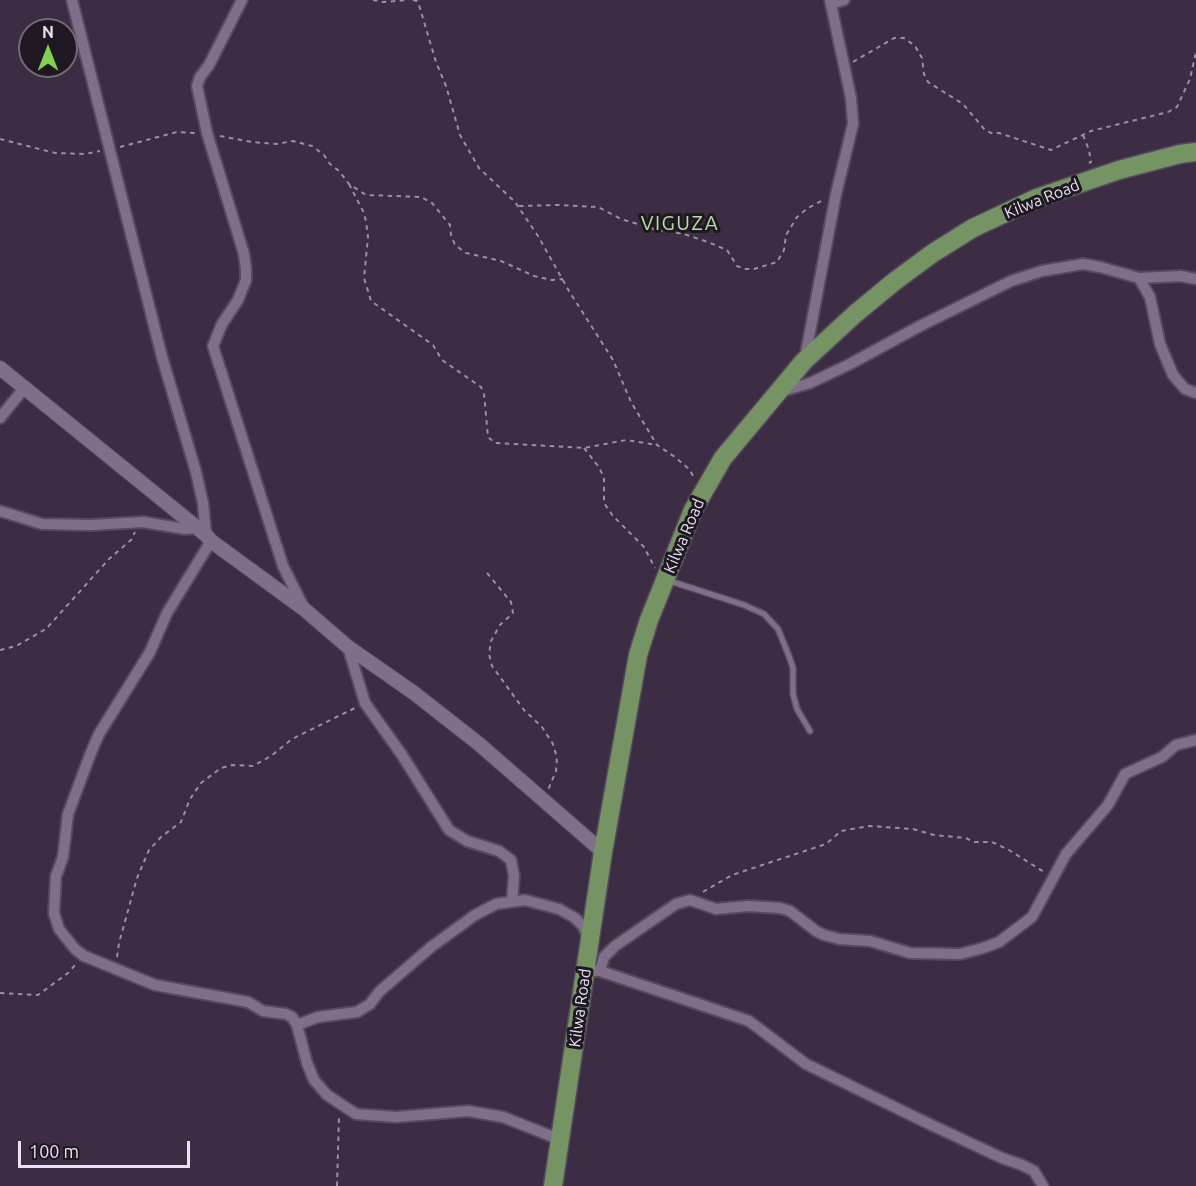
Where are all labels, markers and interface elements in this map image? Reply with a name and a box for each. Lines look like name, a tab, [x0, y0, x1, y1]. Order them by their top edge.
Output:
north arrow	[18, 18, 78, 78]
text: N	[42, 23, 54, 41]
street label: Kilwa Road	[1002, 175, 1082, 223]
district label: VIGUZA	[641, 211, 719, 235]
street label: Kilwa Road	[660, 496, 708, 576]
street label: Kilwa Road	[565, 967, 595, 1049]
scale bar	[21, 1129, 194, 1167]
text: 100 m	[29, 1141, 79, 1161]

